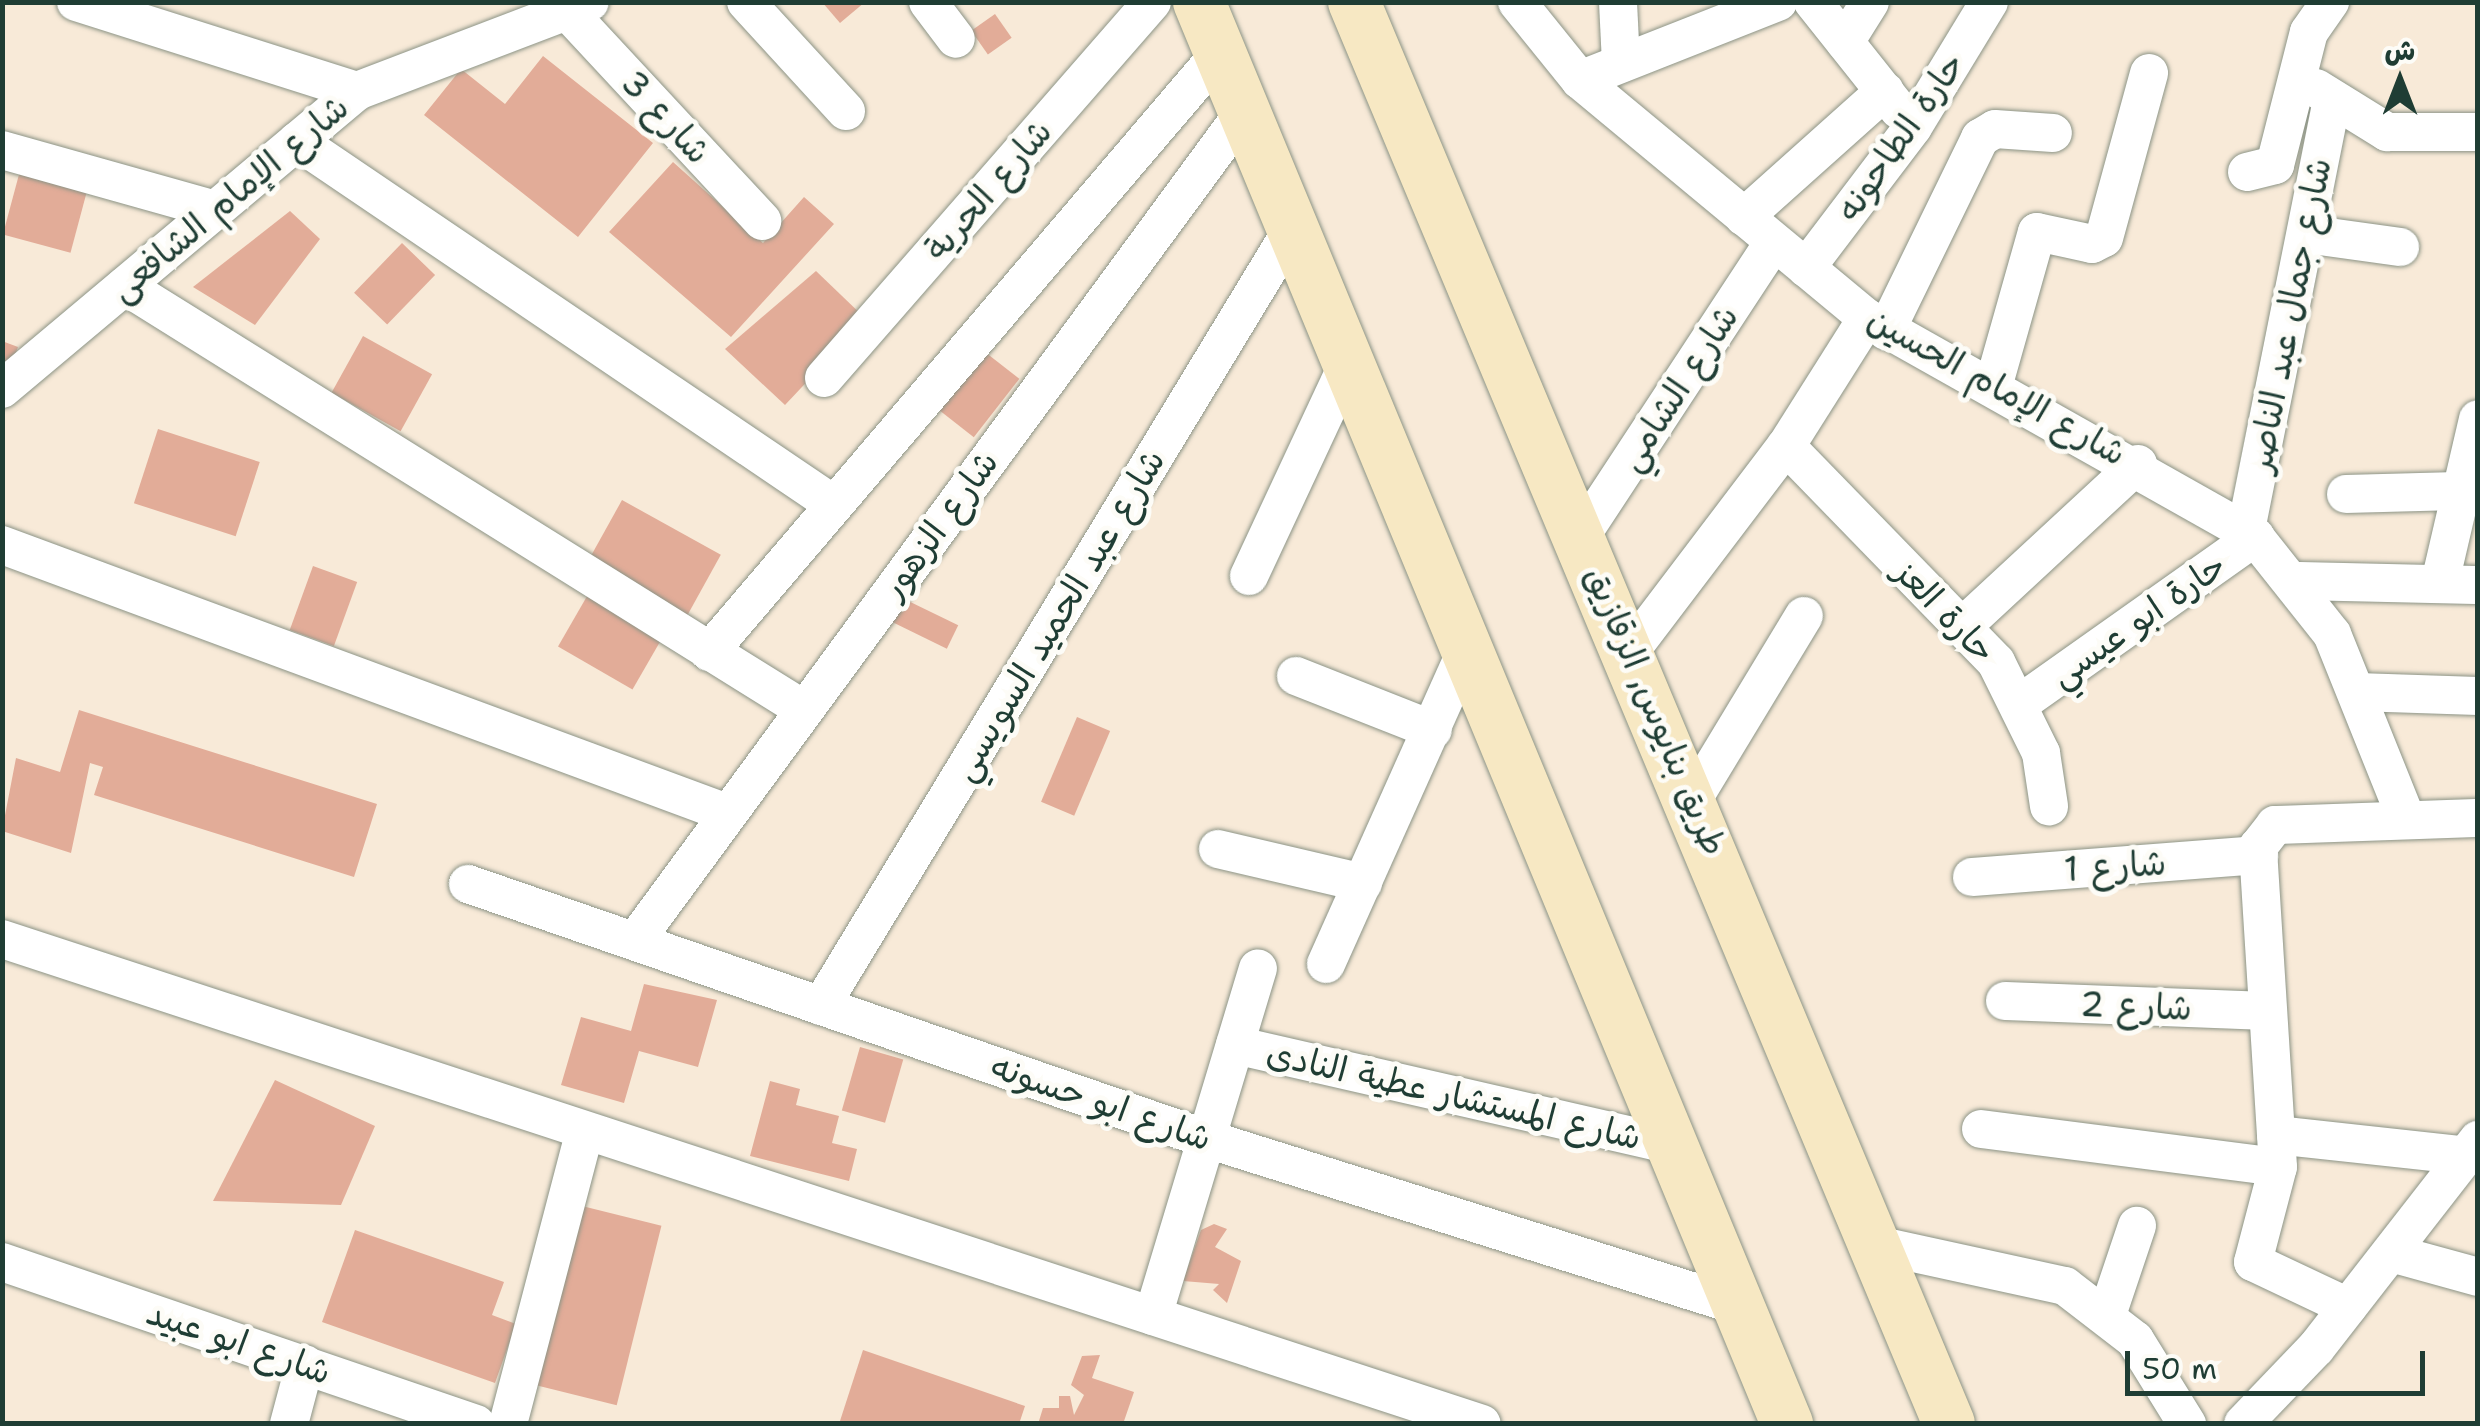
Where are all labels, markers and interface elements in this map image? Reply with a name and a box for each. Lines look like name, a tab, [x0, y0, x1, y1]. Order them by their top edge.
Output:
north arrow	[2350, 30, 2450, 130]
text: ش	[2385, 31, 2415, 69]
street label: حارة الطاحونه	[1826, 44, 1974, 230]
street label: شارع 3	[612, 62, 720, 172]
street label: شارع الإمام الشافعى	[101, 86, 357, 310]
street label: شارع الحرية	[915, 111, 1061, 269]
street label: شارع جمال عبد الناصر	[2238, 154, 2340, 476]
street label: شارع الشامي	[1609, 297, 1747, 479]
street label: شارع الإمام الحسين	[1861, 298, 2133, 474]
street label: شارع الزهور	[871, 442, 1007, 608]
street label: شارع عبد الحميد السويسي	[942, 442, 1174, 788]
street label: حارة ابو عيسي	[2042, 544, 2234, 696]
street label: حارة العز	[1885, 550, 2005, 672]
street label: طريق بنايوس, الزقازيق	[1576, 560, 1736, 862]
street label: شارع 1	[2063, 841, 2167, 891]
street label: شارع 2	[2079, 983, 2193, 1029]
street label: شارع المستشار عطية النادى	[1263, 1031, 1645, 1159]
street label: شارع ابو حسونه	[985, 1045, 1217, 1159]
street label: شارع ابو عبيد	[141, 1291, 337, 1393]
scale bar	[2130, 1331, 2430, 1393]
text: 50 m	[2142, 1348, 2217, 1389]

